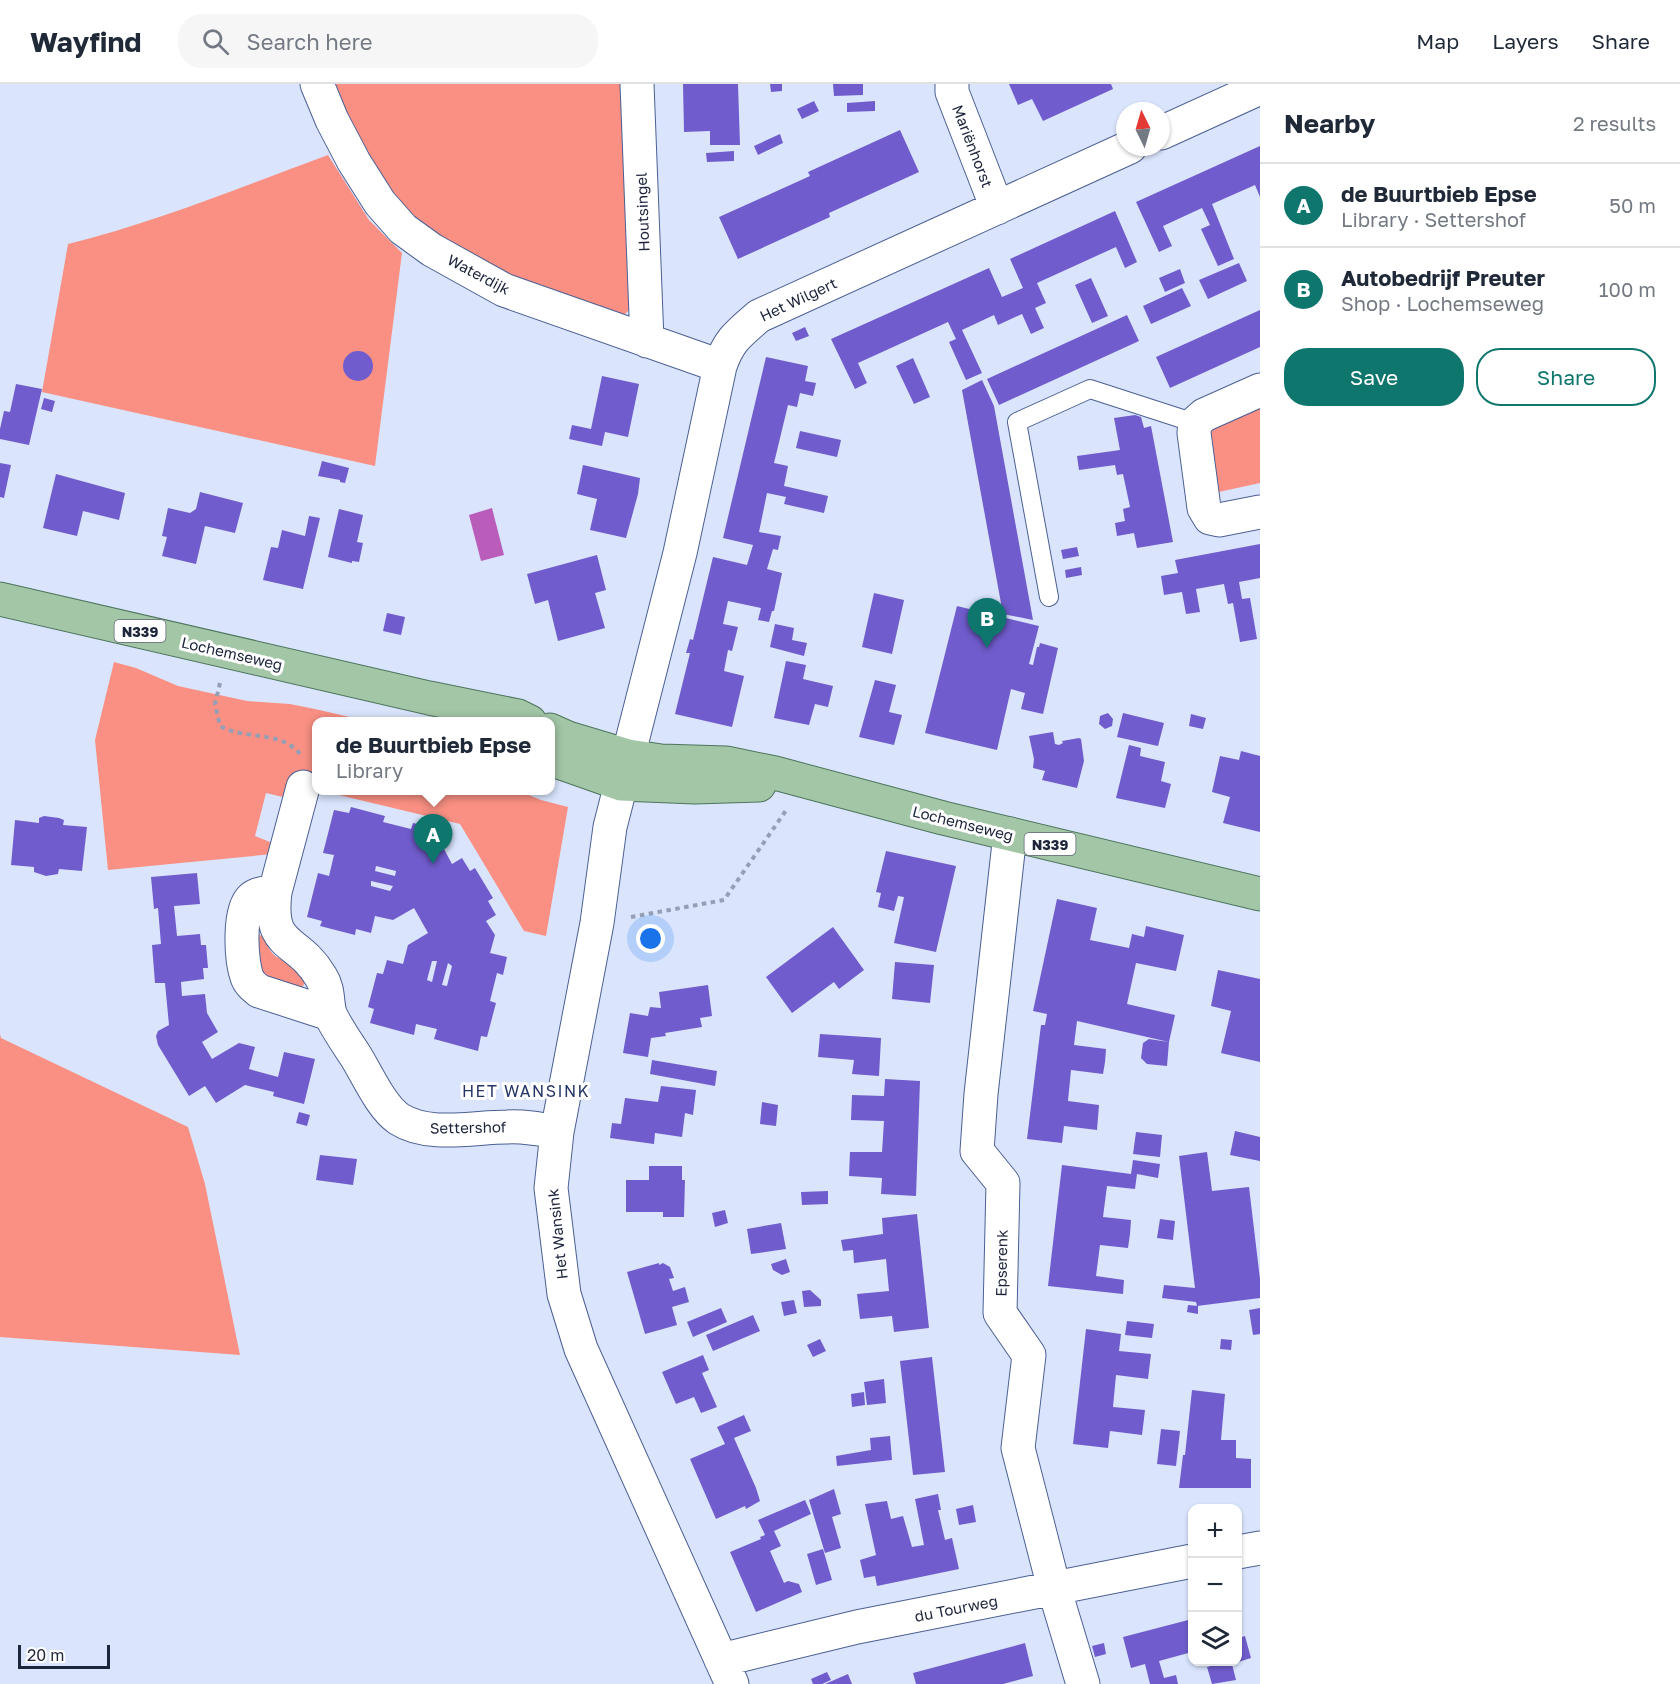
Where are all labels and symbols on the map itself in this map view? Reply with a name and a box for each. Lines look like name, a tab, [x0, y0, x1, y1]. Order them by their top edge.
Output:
street label: Mariënhorst	[949, 102, 997, 190]
north arrow	[1116, 102, 1170, 156]
street label: Houtsingel	[632, 172, 652, 252]
street label: Waterdijk	[445, 250, 514, 298]
street label: Het Wilgert	[757, 273, 839, 325]
pin: B	[968, 598, 1006, 648]
road number: N339	[114, 620, 166, 642]
street label: Lochemseweg	[180, 633, 284, 673]
street label: Lochemseweg	[911, 802, 1015, 844]
pin: A	[414, 814, 452, 864]
road number: N339	[1024, 833, 1076, 855]
your location	[636, 924, 665, 953]
district label: HET WANSINK	[462, 1081, 590, 1101]
street label: Settershof	[430, 1117, 507, 1137]
street label: Het Wansink	[543, 1187, 571, 1280]
street label: Epserenk	[991, 1229, 1011, 1297]
street label: du Tourweg	[913, 1591, 999, 1625]
scale bar	[18, 1642, 110, 1670]

